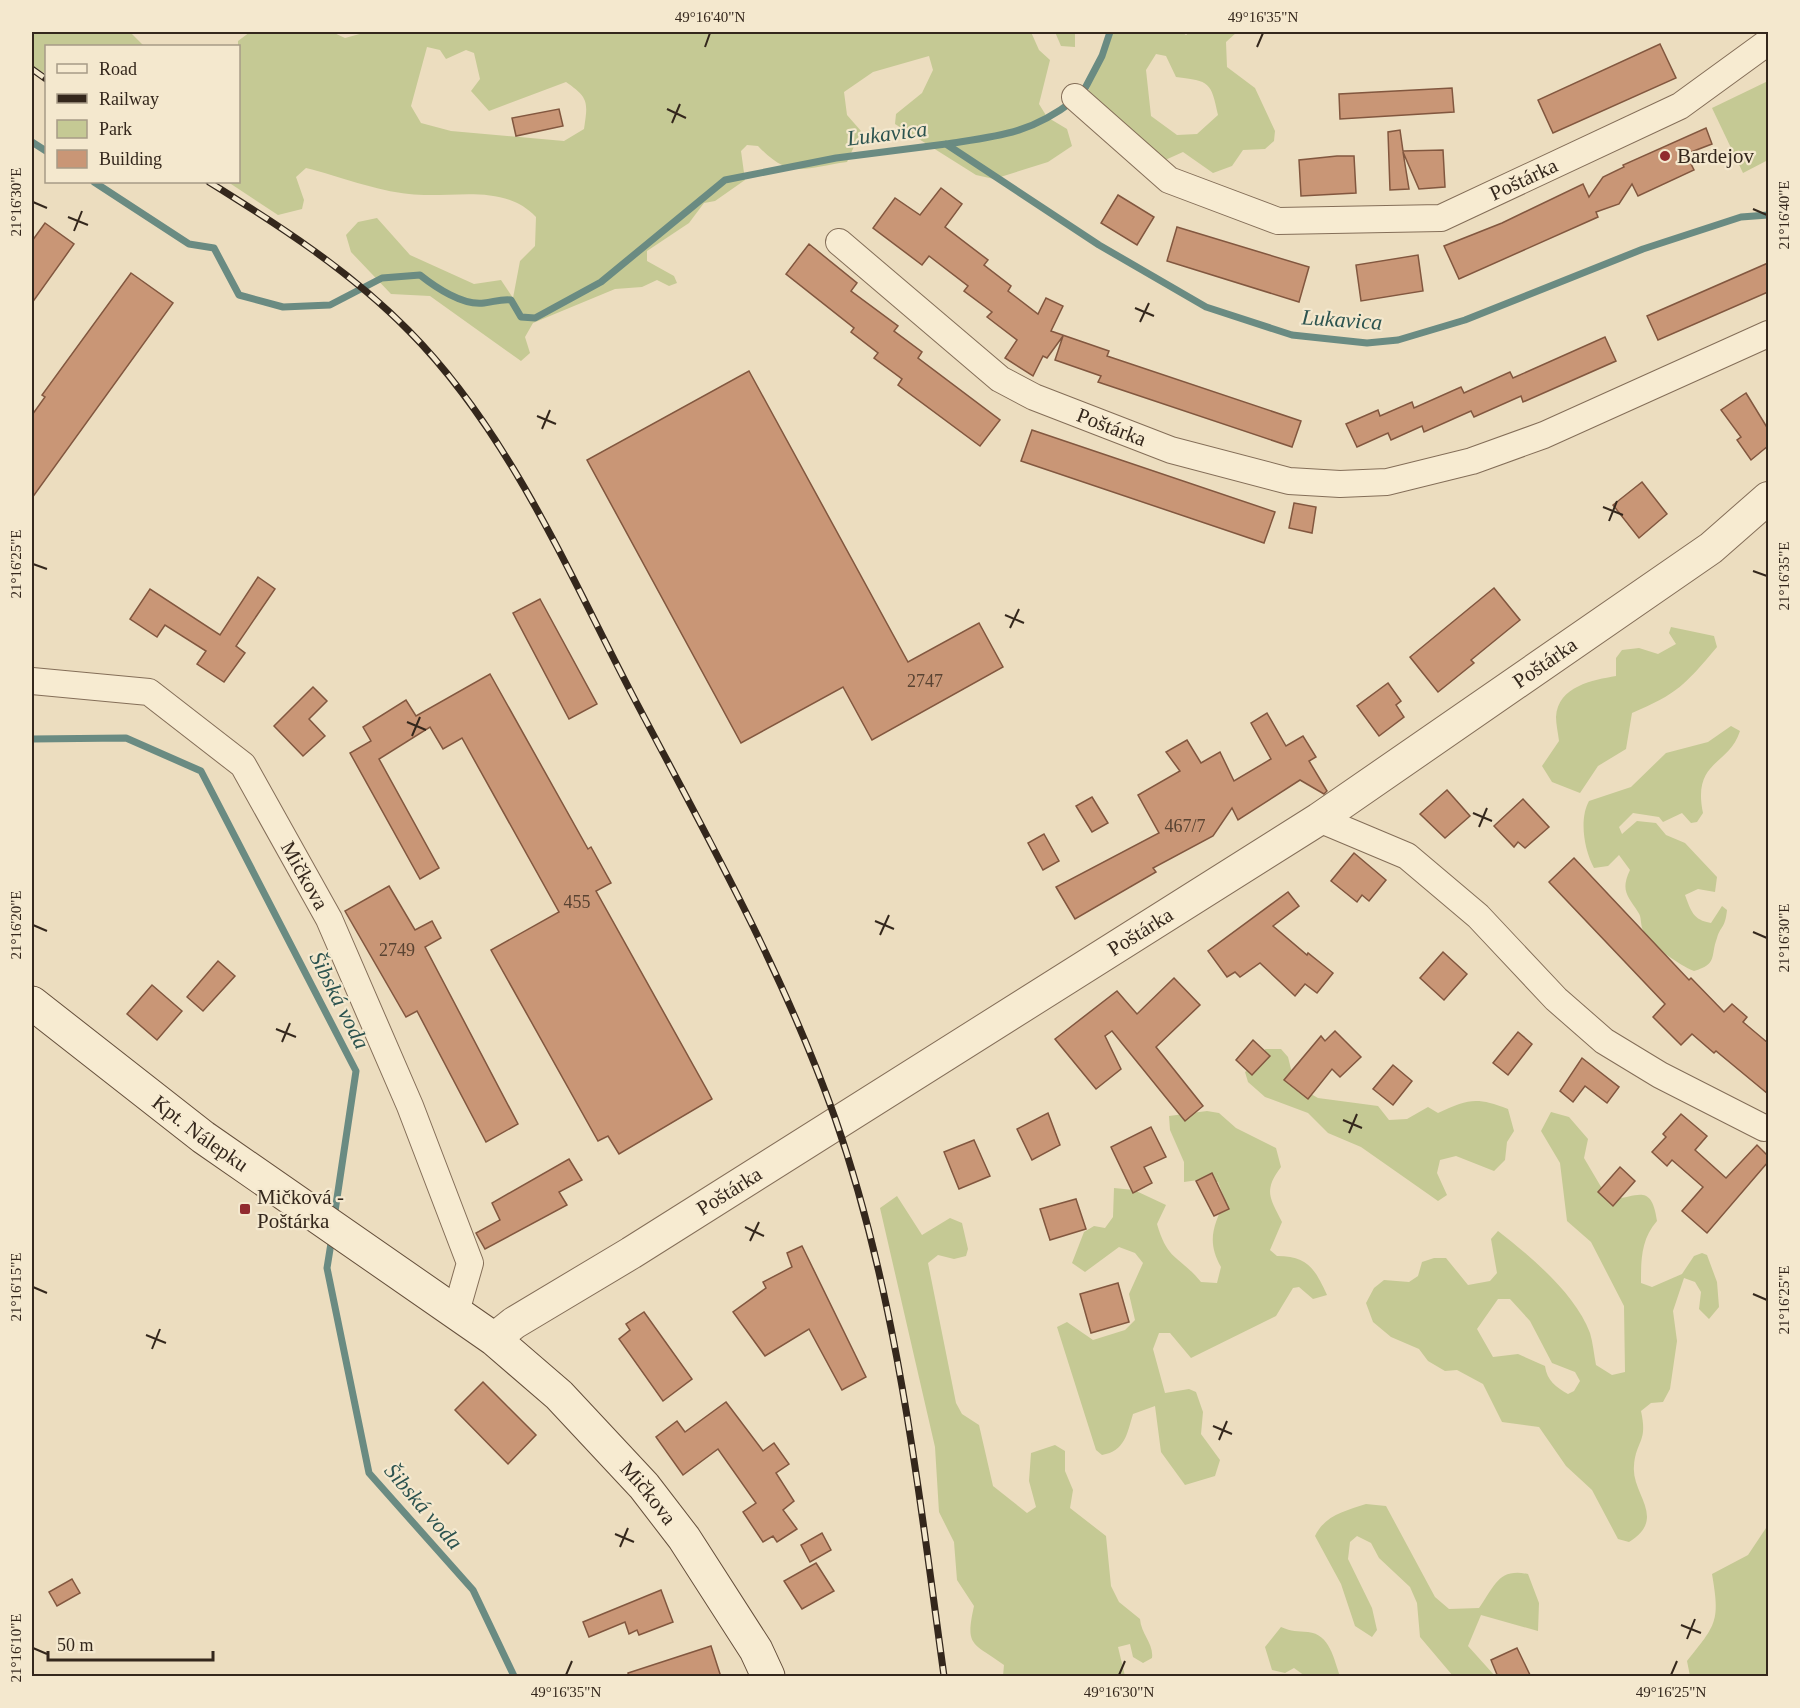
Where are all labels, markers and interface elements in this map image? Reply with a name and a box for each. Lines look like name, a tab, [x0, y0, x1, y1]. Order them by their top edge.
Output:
text: 49°16'40"N	[675, 9, 745, 25]
text: 49°16'35"N	[1228, 9, 1298, 25]
legend	[45, 45, 240, 183]
text: Road	[99, 59, 137, 79]
text: Railway	[99, 89, 159, 109]
water label: Lukavica	[845, 116, 929, 151]
text: Park	[99, 119, 132, 139]
place label: Bardejov	[1677, 144, 1754, 168]
text: Building	[99, 149, 162, 169]
marker: Bardejov	[1658, 149, 1672, 163]
street label: Poštárka	[1486, 153, 1562, 206]
text: 21°16'30"E	[8, 168, 24, 237]
text: 21°16'40"E	[1776, 181, 1792, 250]
water label: Lukavica	[1300, 304, 1383, 335]
street label: Poštárka	[1073, 403, 1150, 451]
text: 21°16'25"E	[8, 530, 24, 599]
text: 21°16'35"E	[1776, 542, 1792, 611]
street label: Poštárka	[1508, 632, 1582, 693]
house number: 2747	[907, 671, 943, 691]
house number: 467/7	[1164, 816, 1206, 836]
street label: Mičkova	[276, 837, 334, 914]
text: 21°16'20"E	[8, 891, 24, 960]
house number: 455	[564, 892, 591, 912]
street label: Poštárka	[1103, 902, 1178, 961]
text: 21°16'30"E	[1776, 904, 1792, 973]
house number: 2749	[379, 940, 415, 960]
water label: Šibská voda	[304, 947, 375, 1053]
street label: Kpt. Nálepku	[148, 1090, 253, 1177]
street label: Poštárka	[692, 1161, 767, 1221]
place label: Mičková - Poštárka	[257, 1185, 344, 1233]
marker: Mičková - Poštárka	[238, 1202, 252, 1216]
text: 21°16'15"E	[8, 1253, 24, 1322]
text: 21°16'25"E	[1776, 1266, 1792, 1335]
street label: Mičkova	[615, 1457, 682, 1530]
water label: Šibská voda	[380, 1458, 468, 1554]
text: 21°16'10"E	[8, 1614, 24, 1683]
scale bar	[48, 1624, 213, 1662]
text: 50 m	[57, 1635, 94, 1655]
text: 49°16'35"N	[531, 1684, 601, 1700]
text: 49°16'30"N	[1084, 1684, 1154, 1700]
text: 49°16'25"N	[1636, 1684, 1706, 1700]

